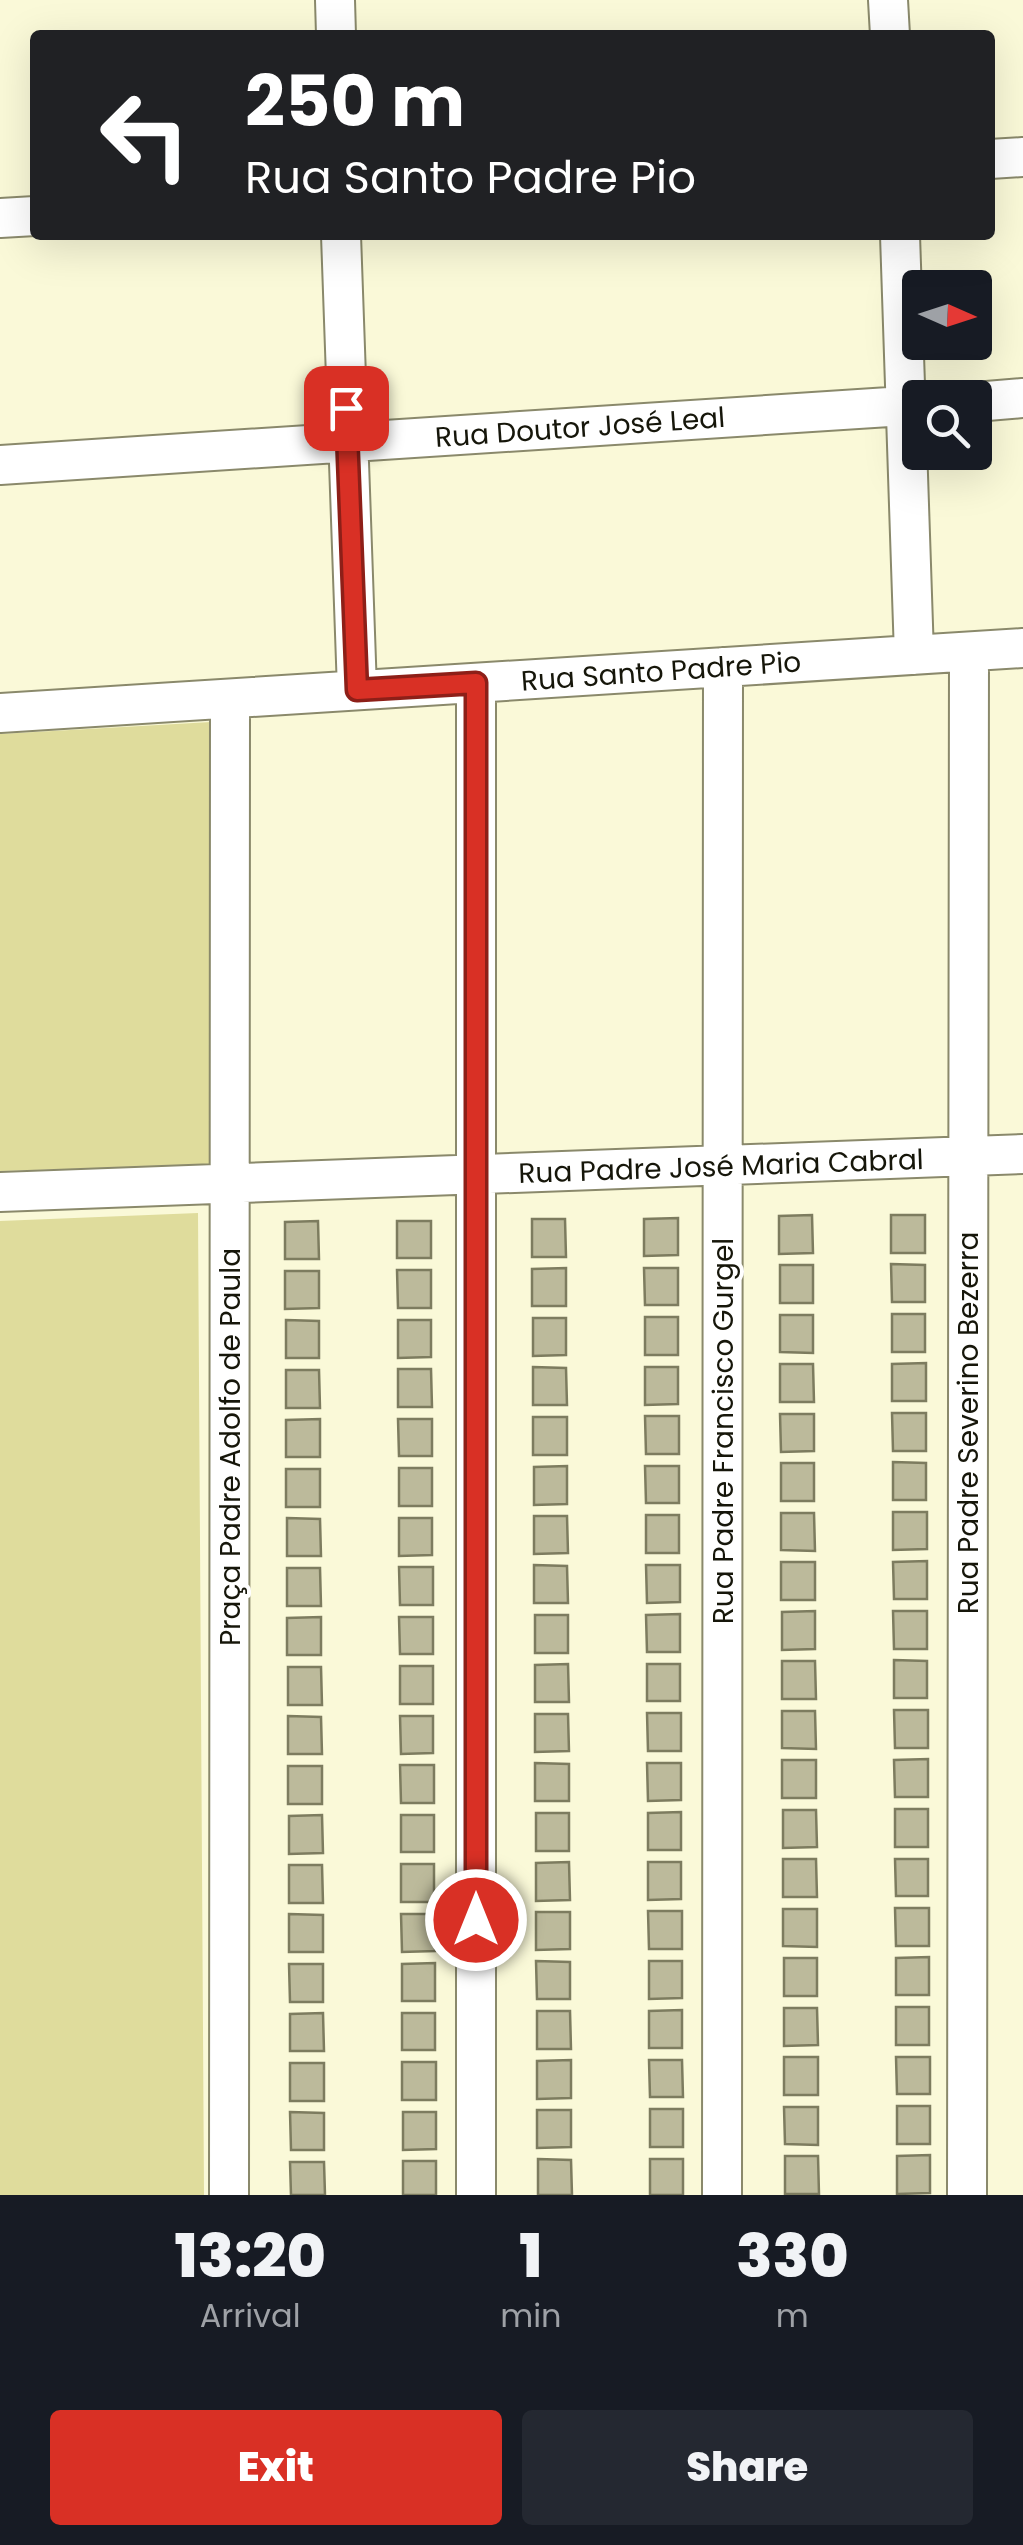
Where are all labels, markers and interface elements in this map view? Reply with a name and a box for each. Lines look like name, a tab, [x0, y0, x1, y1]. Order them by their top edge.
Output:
text: 250 m	[245, 52, 465, 151]
icon: left	[80, 70, 210, 200]
text: Rua Santo Padre Pio	[245, 146, 696, 209]
north arrow	[902, 270, 992, 360]
map controls	[902, 270, 992, 470]
pin	[304, 366, 389, 451]
button: search	[902, 380, 992, 470]
icon: arrive	[319, 381, 374, 436]
street label: Rua Doutor José Leal	[434, 398, 726, 457]
street label: Rua Santo Padre Pio	[520, 642, 802, 701]
street label: Rua Padre José Maria Cabral	[518, 1140, 924, 1193]
street label: Rua Padre Severino Bezerra	[949, 1232, 988, 1614]
street label: Rua Padre Francisco Gurgel	[704, 1238, 743, 1624]
street label: Praça Padre Adolfo de Paula	[211, 1248, 250, 1646]
position arrow	[424, 1868, 528, 1972]
text: 13:20	[174, 2214, 326, 2298]
text: 1	[519, 2214, 543, 2298]
text: 330	[736, 2214, 849, 2298]
text: Arrival	[200, 2293, 301, 2338]
text: min	[500, 2293, 562, 2338]
text: m	[776, 2293, 809, 2338]
button: Exit	[50, 2410, 502, 2525]
button: Share	[522, 2410, 973, 2525]

